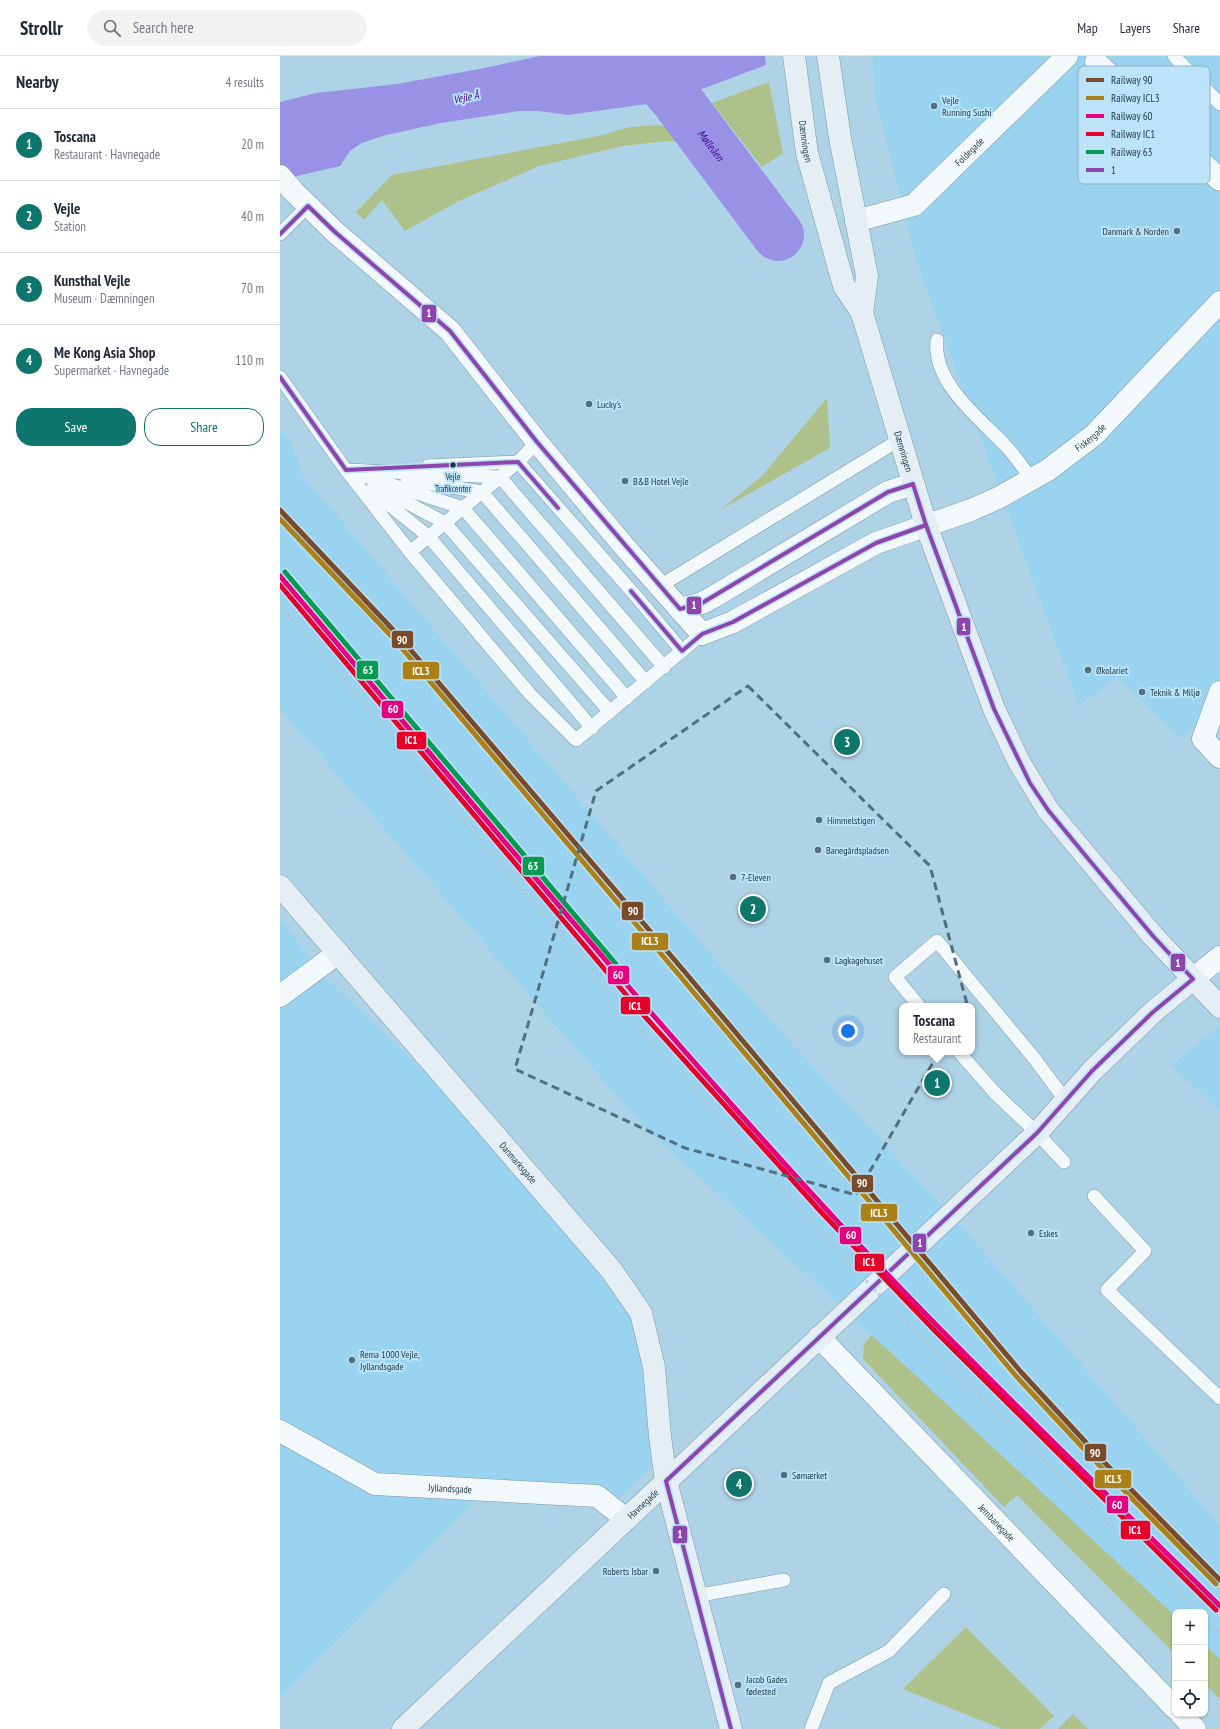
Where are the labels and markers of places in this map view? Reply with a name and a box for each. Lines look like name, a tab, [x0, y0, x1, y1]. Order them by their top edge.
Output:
place label: Vejle Running Sushi	[941, 94, 992, 119]
marker: Vejle Running Sushi	[929, 101, 939, 111]
place label: Danmark & Norden	[1102, 225, 1169, 238]
marker: Danmark & Norden	[1172, 226, 1182, 236]
place label: Lucky's	[597, 398, 622, 411]
marker: Lucky's	[584, 399, 594, 409]
marker: Vejle Trafikcenter	[448, 460, 458, 470]
place label: Vejle Trafikcenter	[435, 471, 472, 494]
place label: B&B Hotel Vejle	[633, 475, 689, 488]
marker: B&B Hotel Vejle	[620, 476, 630, 486]
place label: Økolariet	[1096, 664, 1128, 677]
marker: Økolariet	[1083, 665, 1093, 675]
place label: Teknik & Miljø	[1150, 686, 1200, 699]
marker: Teknik & Miljø	[1137, 687, 1147, 697]
pin: 3	[834, 727, 860, 757]
place label: Himmelstigen	[827, 814, 875, 827]
marker: Himmelstigen	[814, 815, 824, 825]
place label: Banegårdspladsen	[826, 844, 889, 857]
marker: Banegårdspladsen	[813, 845, 823, 855]
place label: 7-Eleven	[741, 871, 771, 884]
marker: 7-Eleven	[728, 872, 738, 882]
pin: 2	[740, 894, 766, 924]
place label: Lagkagehuset	[835, 954, 883, 967]
marker: Lagkagehuset	[822, 955, 832, 965]
pin: 1	[924, 1068, 950, 1098]
place label: Eskes	[1039, 1227, 1059, 1240]
marker: Eskes	[1026, 1228, 1036, 1238]
place label: Rema 1000 Vejle, Jyllandsgade	[359, 1348, 420, 1373]
marker: Rema 1000 Vejle, Jyllandsgade	[347, 1355, 357, 1365]
pin: 4	[726, 1469, 752, 1499]
place label: Sømærket	[792, 1469, 827, 1482]
marker: Sømærket	[779, 1470, 789, 1480]
place label: Roberts Isbar	[603, 1565, 648, 1578]
marker: Roberts Isbar	[651, 1566, 661, 1576]
place label: Jacob Gades fødested	[745, 1673, 788, 1698]
marker: Jacob Gades fødested	[733, 1680, 743, 1690]

